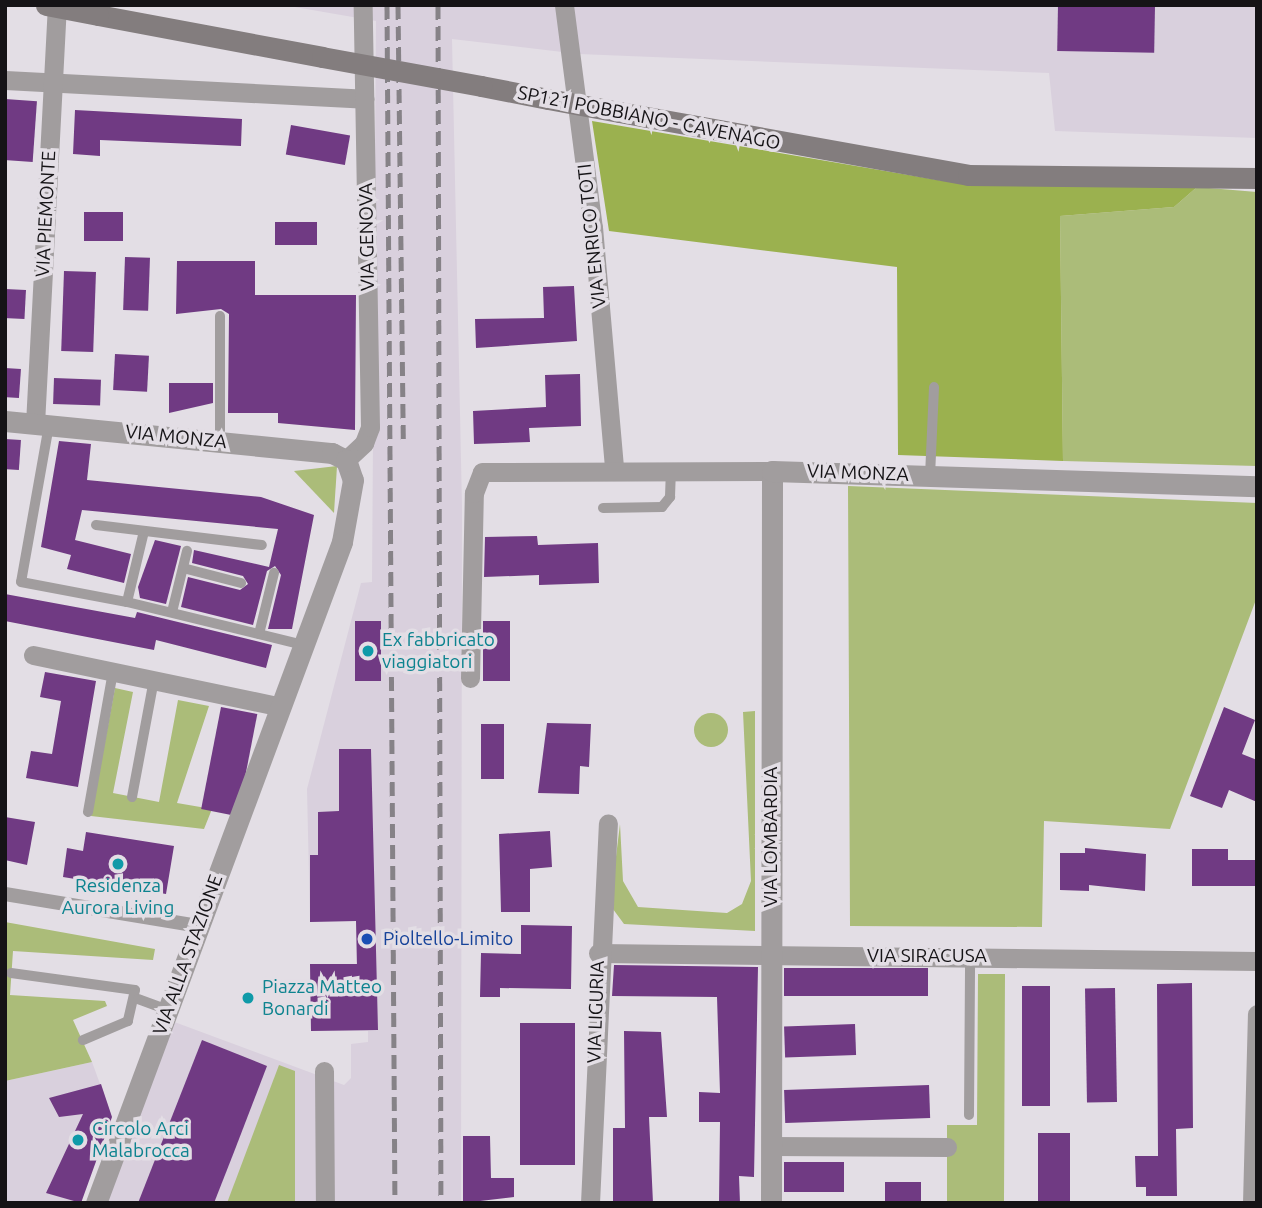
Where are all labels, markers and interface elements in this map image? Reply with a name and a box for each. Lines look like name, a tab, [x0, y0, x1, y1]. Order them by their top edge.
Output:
street label: SP121 POBBIANO - CAVENAGO	[516, 81, 782, 155]
street label: VIA PIEMONTE	[31, 150, 61, 278]
street label: VIA ENRICO TOTI	[573, 163, 611, 309]
street label: VIA GENOVA	[355, 183, 379, 291]
street label: VIA MONZA	[124, 420, 228, 454]
street label: VIA MONZA	[807, 460, 909, 486]
place label: Ex fabbricato viaggiatori	[382, 629, 495, 673]
marker: Ex fabbricato viaggiatori	[360, 643, 376, 659]
street label: VIA LOMBARDIA	[760, 767, 782, 907]
marker: Residenza Aurora Living	[110, 856, 126, 872]
street label: VIA ALLA STAZIONE	[148, 872, 228, 1038]
place label: Residenza Aurora Living	[62, 875, 174, 919]
place label: Pioltello-Limito	[383, 928, 513, 950]
marker: Pioltello-Limito	[357, 929, 377, 949]
street label: VIA SIRACUSA	[867, 945, 987, 967]
street label: VIA LIGURIA	[583, 960, 609, 1064]
place label: Piazza Matteo Bonardi	[262, 976, 382, 1020]
marker: Piazza Matteo Bonardi	[240, 990, 256, 1006]
place label: Circolo Arci Malabrocca	[92, 1118, 190, 1162]
marker: Circolo Arci Malabrocca	[70, 1132, 86, 1148]

